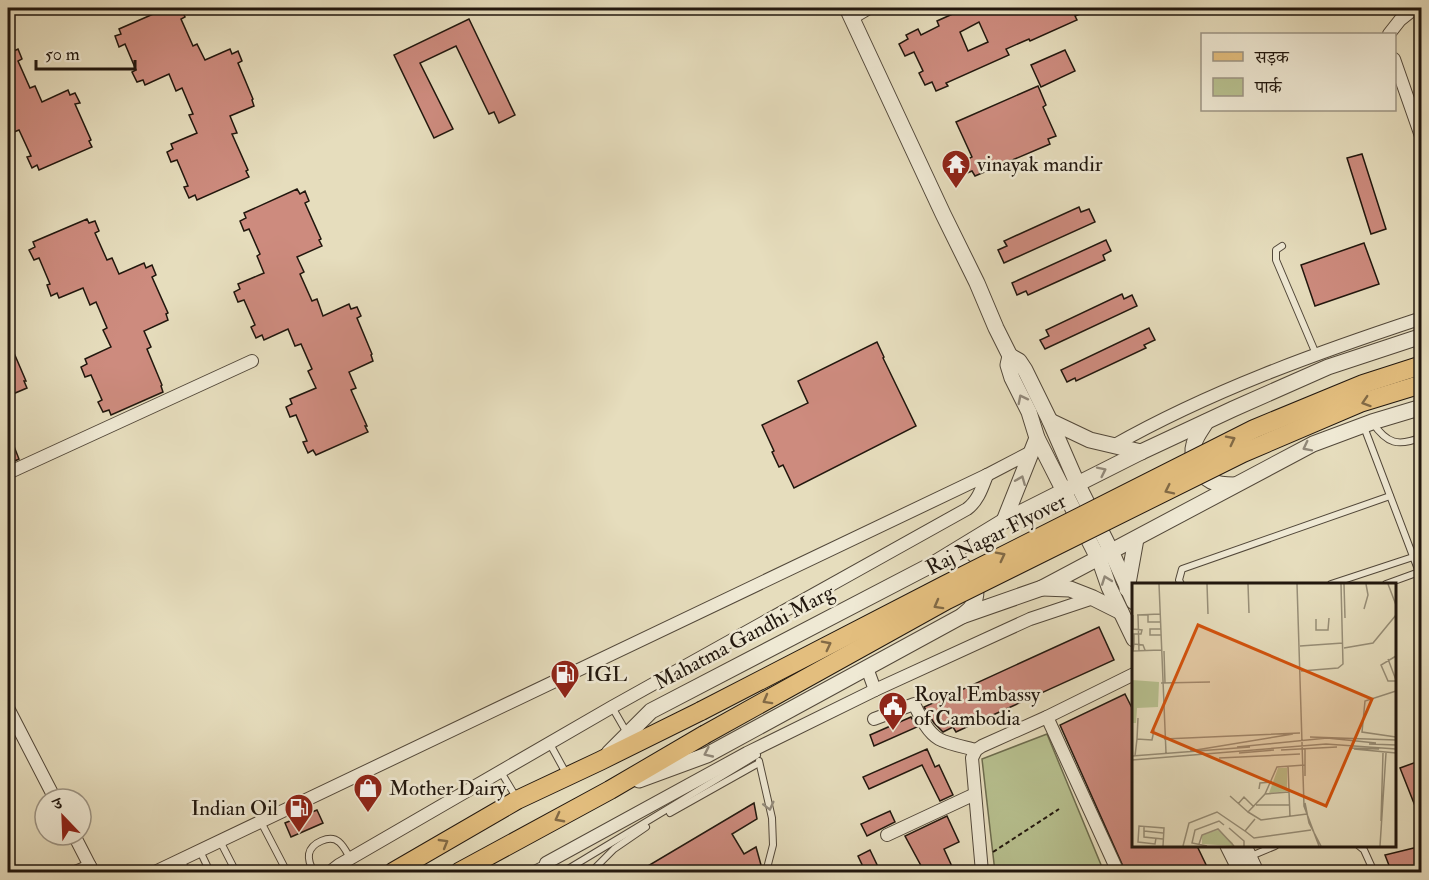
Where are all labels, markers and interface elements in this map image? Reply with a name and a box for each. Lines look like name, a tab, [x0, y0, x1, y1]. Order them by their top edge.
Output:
scale bar	[36, 33, 135, 71]
legend	[1201, 33, 1396, 111]
text: 50 m	[45, 43, 80, 66]
text: सड़क	[1254, 46, 1290, 69]
text: पार्क	[1254, 76, 1283, 99]
temple icon: vinayak mandir	[940, 148, 972, 190]
place label: vinayak mandir	[976, 151, 1103, 178]
one-way arrow	[1018, 394, 1030, 405]
one-way arrow	[1361, 394, 1372, 407]
one-way arrow	[1225, 436, 1236, 448]
one-way arrow	[1303, 440, 1314, 452]
one-way arrow	[1096, 466, 1107, 478]
one-way arrow	[1014, 475, 1026, 486]
one-way arrow	[1164, 483, 1175, 494]
street label: Raj Nagar Flyover	[921, 487, 1071, 581]
one-way arrow	[995, 552, 1006, 564]
one-way arrow	[1101, 575, 1114, 586]
street label: Mahatma Gandhi Marg	[650, 578, 839, 696]
inset map	[1132, 583, 1396, 847]
one-way arrow	[934, 598, 944, 609]
one-way arrow	[821, 641, 832, 653]
fuel station icon: IGL	[549, 658, 581, 700]
place label: IGL	[586, 661, 627, 688]
place label: Royal Embassy of Cambodia	[914, 681, 1041, 732]
public building icon: Royal Embassy of Cambodia	[877, 690, 909, 732]
one-way arrow	[763, 693, 774, 704]
one-way arrow	[704, 746, 715, 758]
shop icon: Mother Dairy	[352, 772, 384, 814]
place label: Mother Dairy	[389, 775, 507, 802]
north arrow	[33, 787, 93, 847]
fuel station icon: Indian Oil	[283, 792, 315, 834]
text: उ	[49, 793, 67, 815]
place label: Indian Oil	[191, 795, 279, 822]
one-way arrow	[761, 801, 774, 811]
one-way arrow	[555, 811, 565, 822]
one-way arrow	[438, 839, 448, 850]

